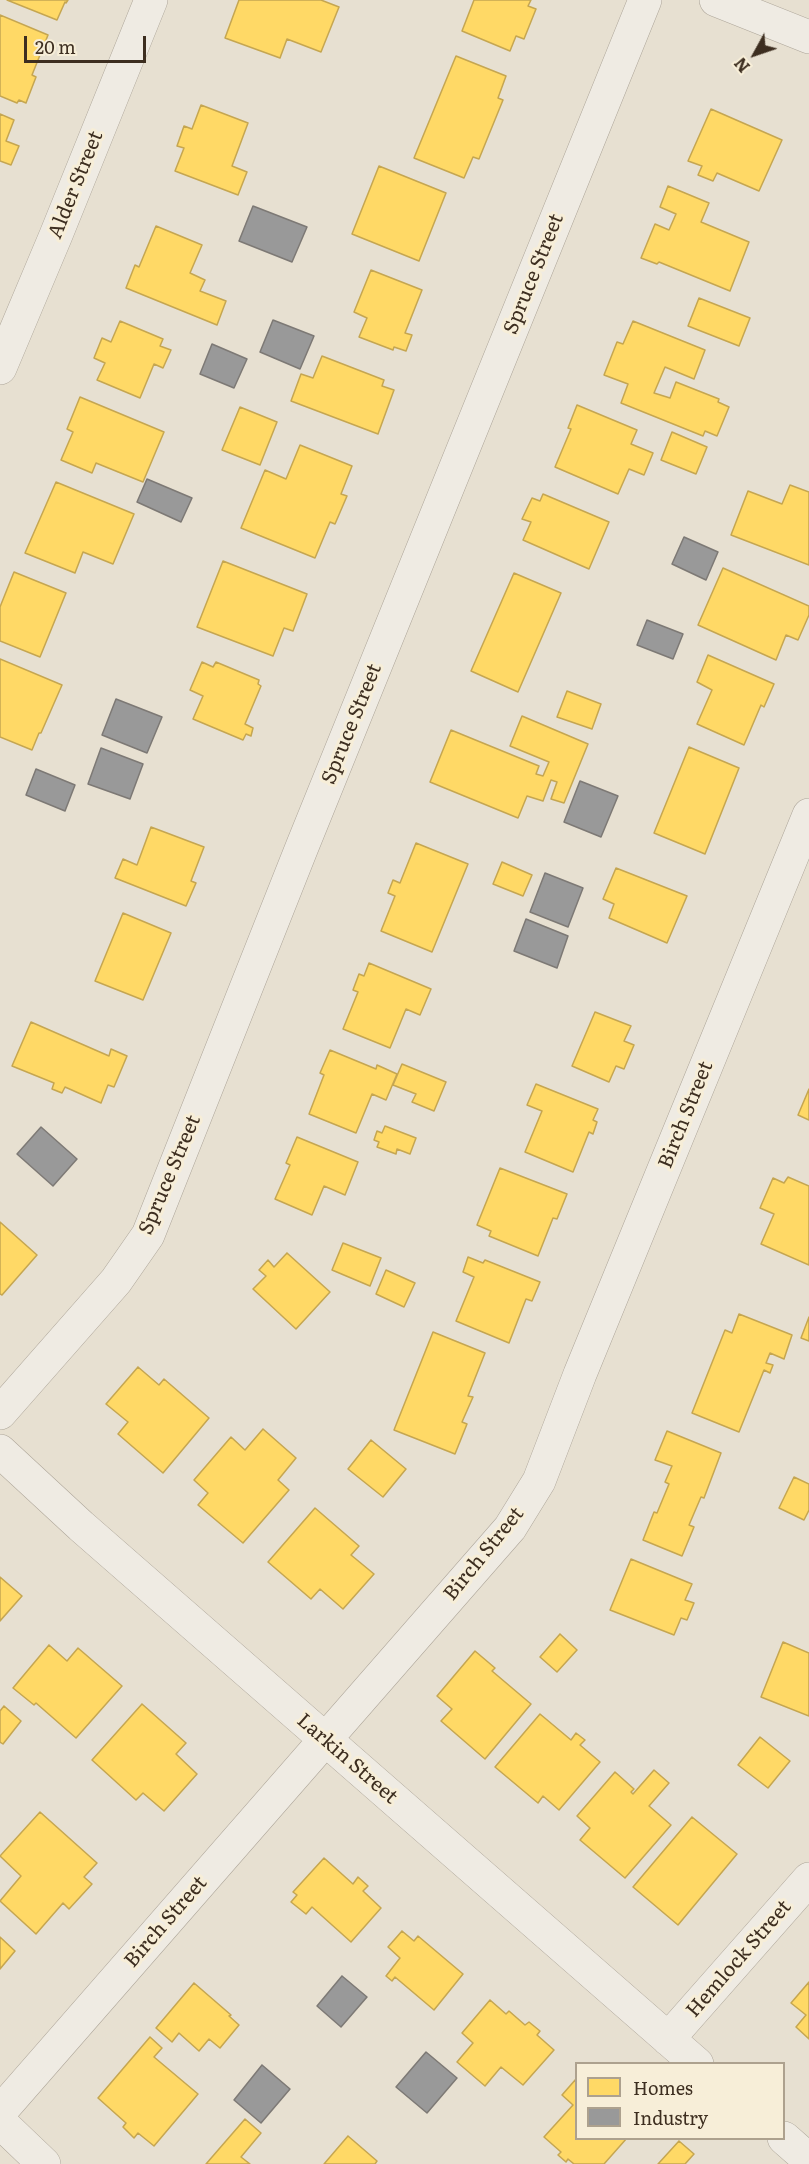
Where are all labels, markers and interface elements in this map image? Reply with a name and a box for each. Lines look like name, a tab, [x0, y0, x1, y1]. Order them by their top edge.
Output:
scale bar	[27, 24, 148, 62]
north arrow	[725, 24, 785, 84]
text: 20 m	[35, 33, 76, 60]
text: N	[728, 53, 755, 78]
street label: Alder Street	[44, 128, 108, 242]
street label: Spruce Street	[499, 210, 569, 338]
street label: Spruce Street	[317, 660, 387, 788]
street label: Birch Street	[654, 1058, 718, 1172]
street label: Spruce Street	[134, 1112, 206, 1238]
street label: Birch Street	[439, 1502, 529, 1606]
street label: Larkin Street	[292, 1709, 402, 1809]
street label: Birch Street	[120, 1871, 212, 1973]
street label: Hemlock Street	[682, 1895, 796, 2023]
legend	[575, 2062, 785, 2140]
text: Homes	[633, 2074, 693, 2101]
text: Industry	[633, 2104, 708, 2131]

